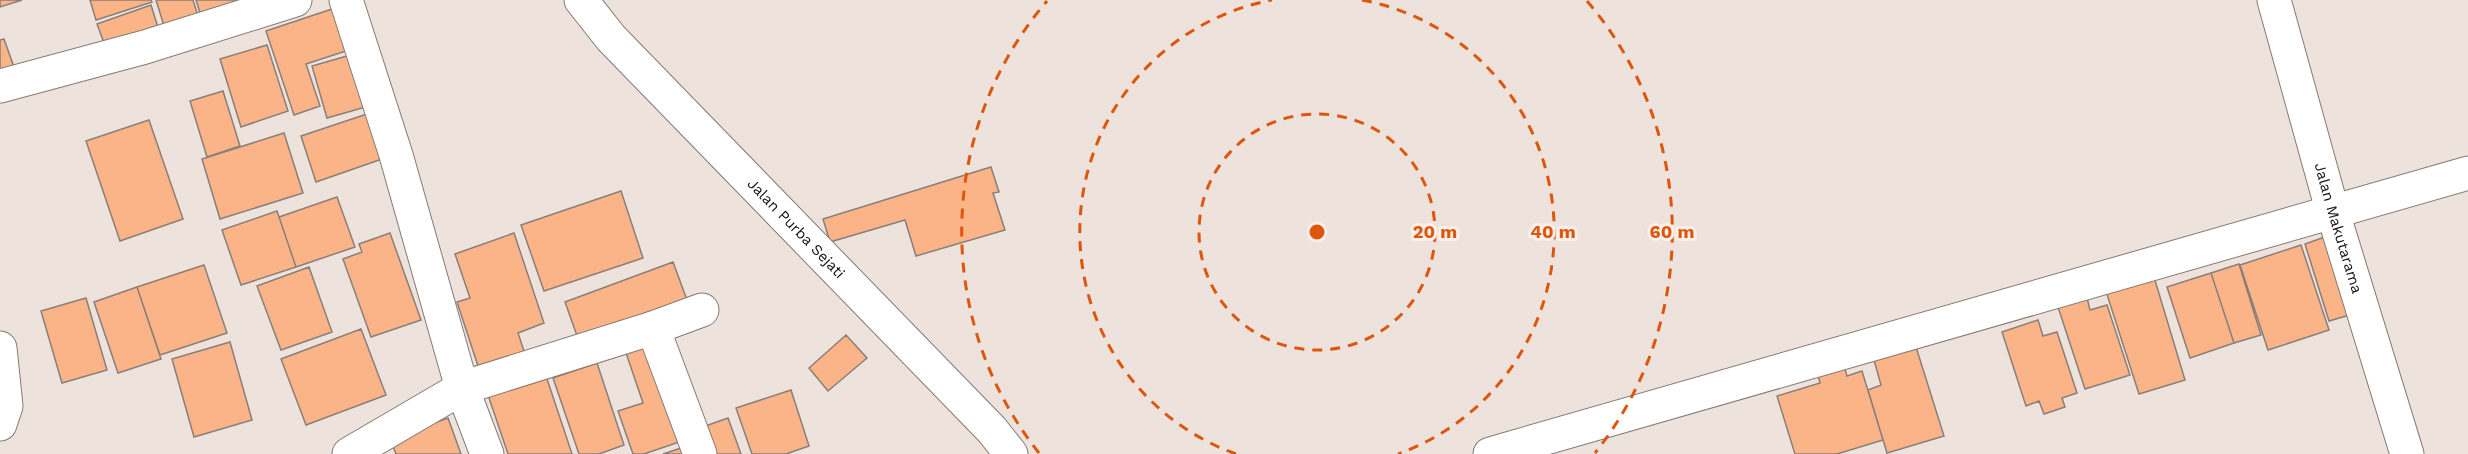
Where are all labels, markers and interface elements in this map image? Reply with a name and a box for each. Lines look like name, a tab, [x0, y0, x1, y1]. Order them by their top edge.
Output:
street label: Jalan Makutarama	[2311, 161, 2366, 296]
street label: Jalan Purba Sejati	[744, 175, 849, 282]
text: 20 m	[1413, 221, 1457, 242]
text: 40 m	[1530, 221, 1576, 242]
text: 60 m	[1650, 221, 1694, 242]
centre of rings	[1307, 222, 1327, 242]

